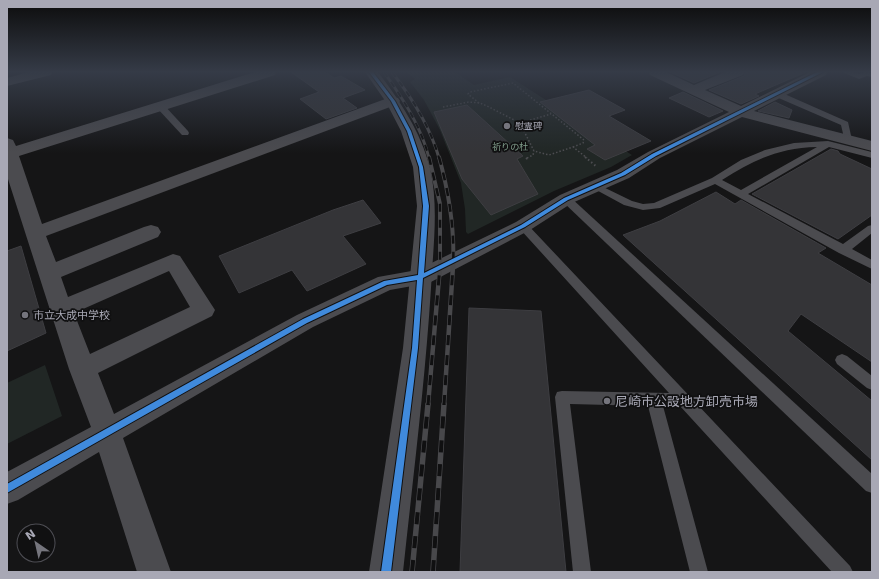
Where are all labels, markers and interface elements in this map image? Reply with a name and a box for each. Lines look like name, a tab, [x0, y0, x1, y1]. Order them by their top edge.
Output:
marker: 慰霊碑	[502, 121, 512, 131]
place label: 慰霊碑	[515, 121, 542, 131]
park label: 祈りの杜	[492, 142, 528, 152]
place label: 市立大成中学校	[33, 309, 110, 322]
marker: 市立大成中学校	[20, 310, 30, 320]
place label: 尼崎市公設地方卸売市場	[615, 394, 758, 409]
marker: 尼崎市公設地方卸売市場	[602, 396, 612, 406]
north arrow	[16, 523, 56, 563]
text: N	[23, 527, 38, 543]

